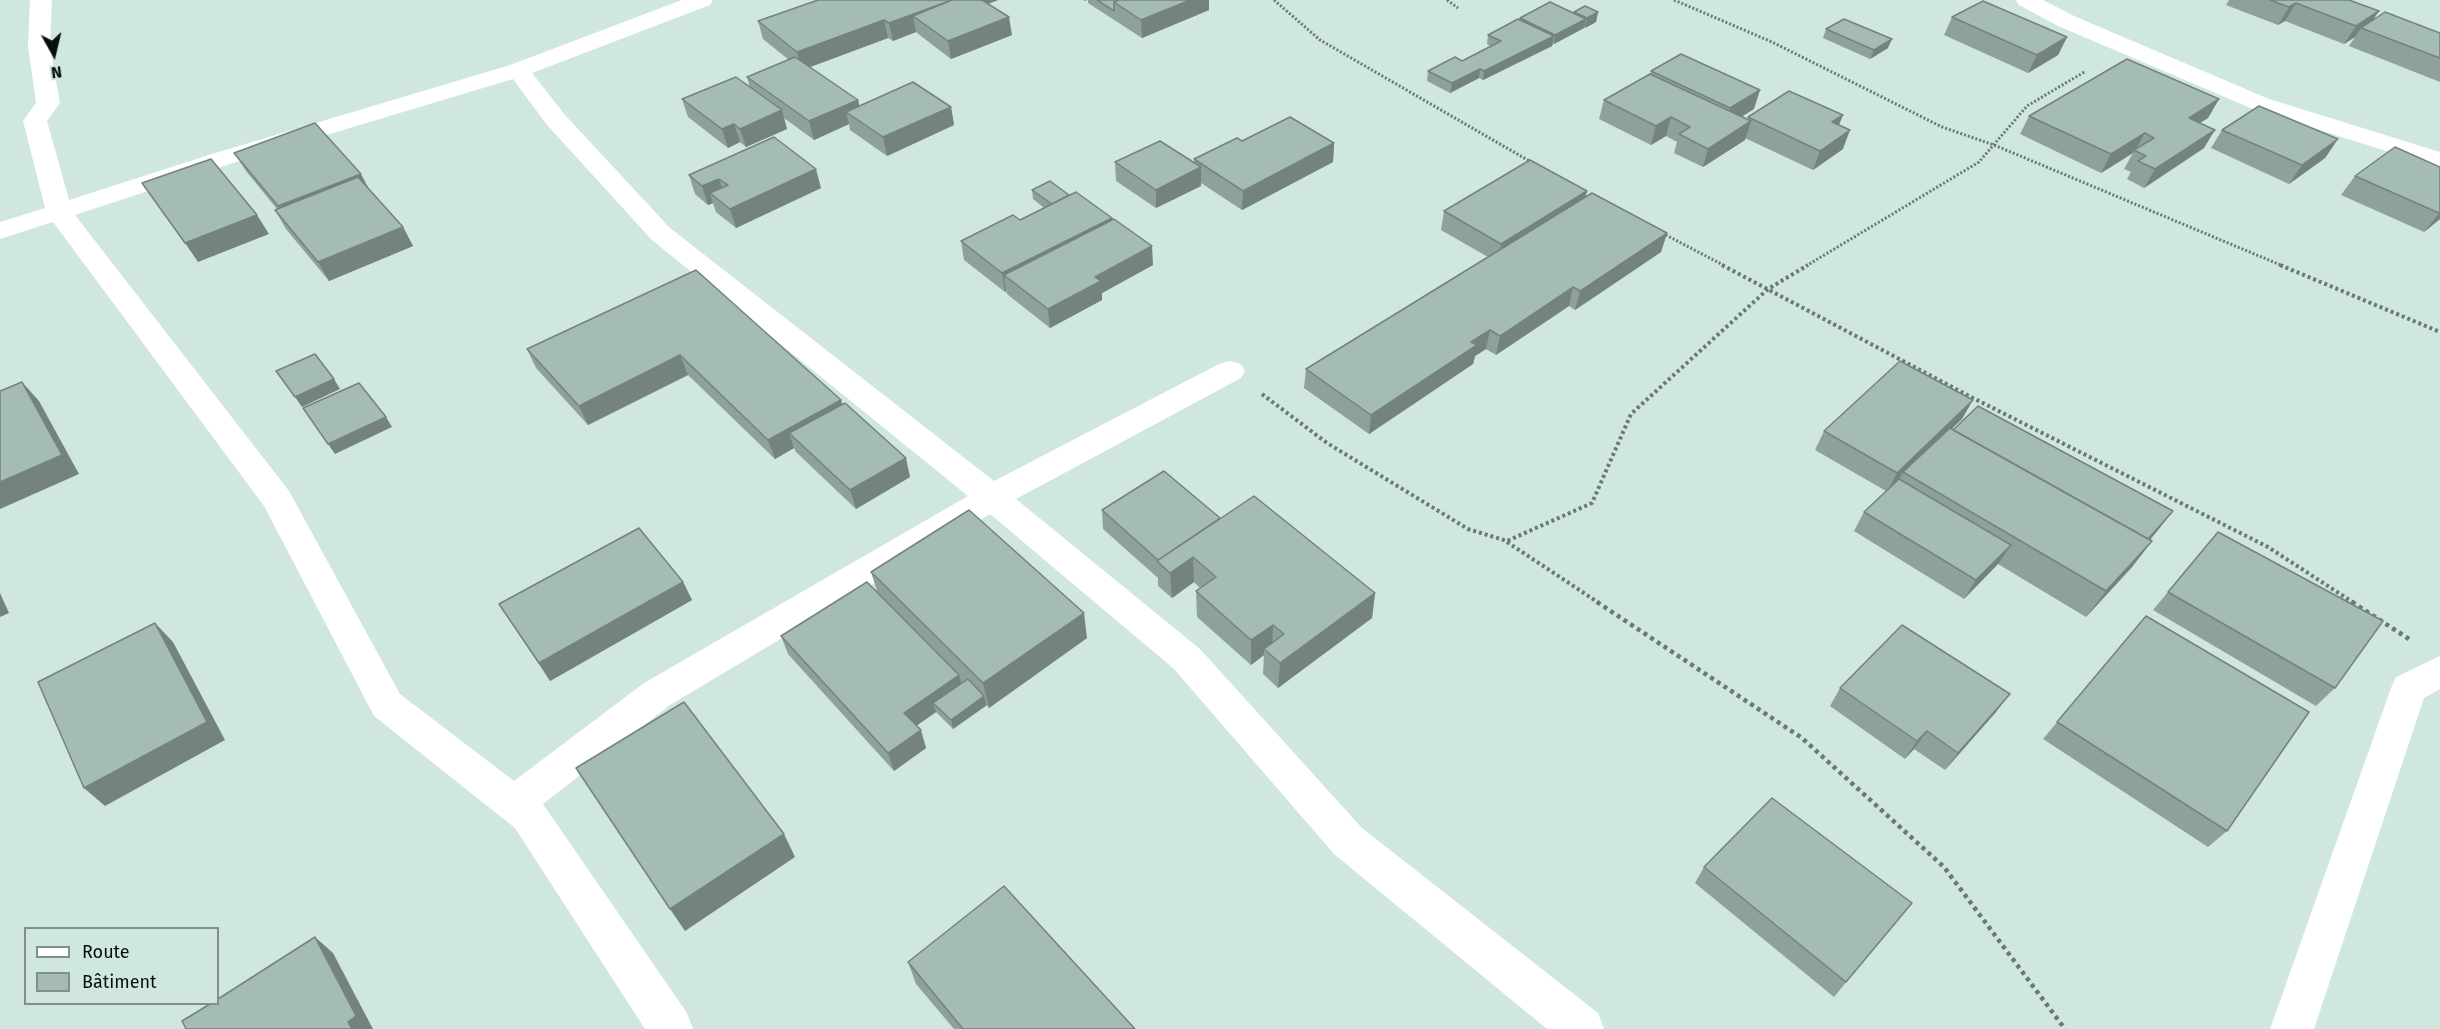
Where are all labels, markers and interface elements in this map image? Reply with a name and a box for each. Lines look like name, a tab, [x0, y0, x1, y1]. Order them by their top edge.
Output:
north arrow	[24, 24, 84, 84]
text: N	[50, 62, 63, 82]
legend	[24, 927, 219, 1005]
text: Route	[82, 941, 130, 963]
text: Bâtiment	[82, 971, 157, 993]

